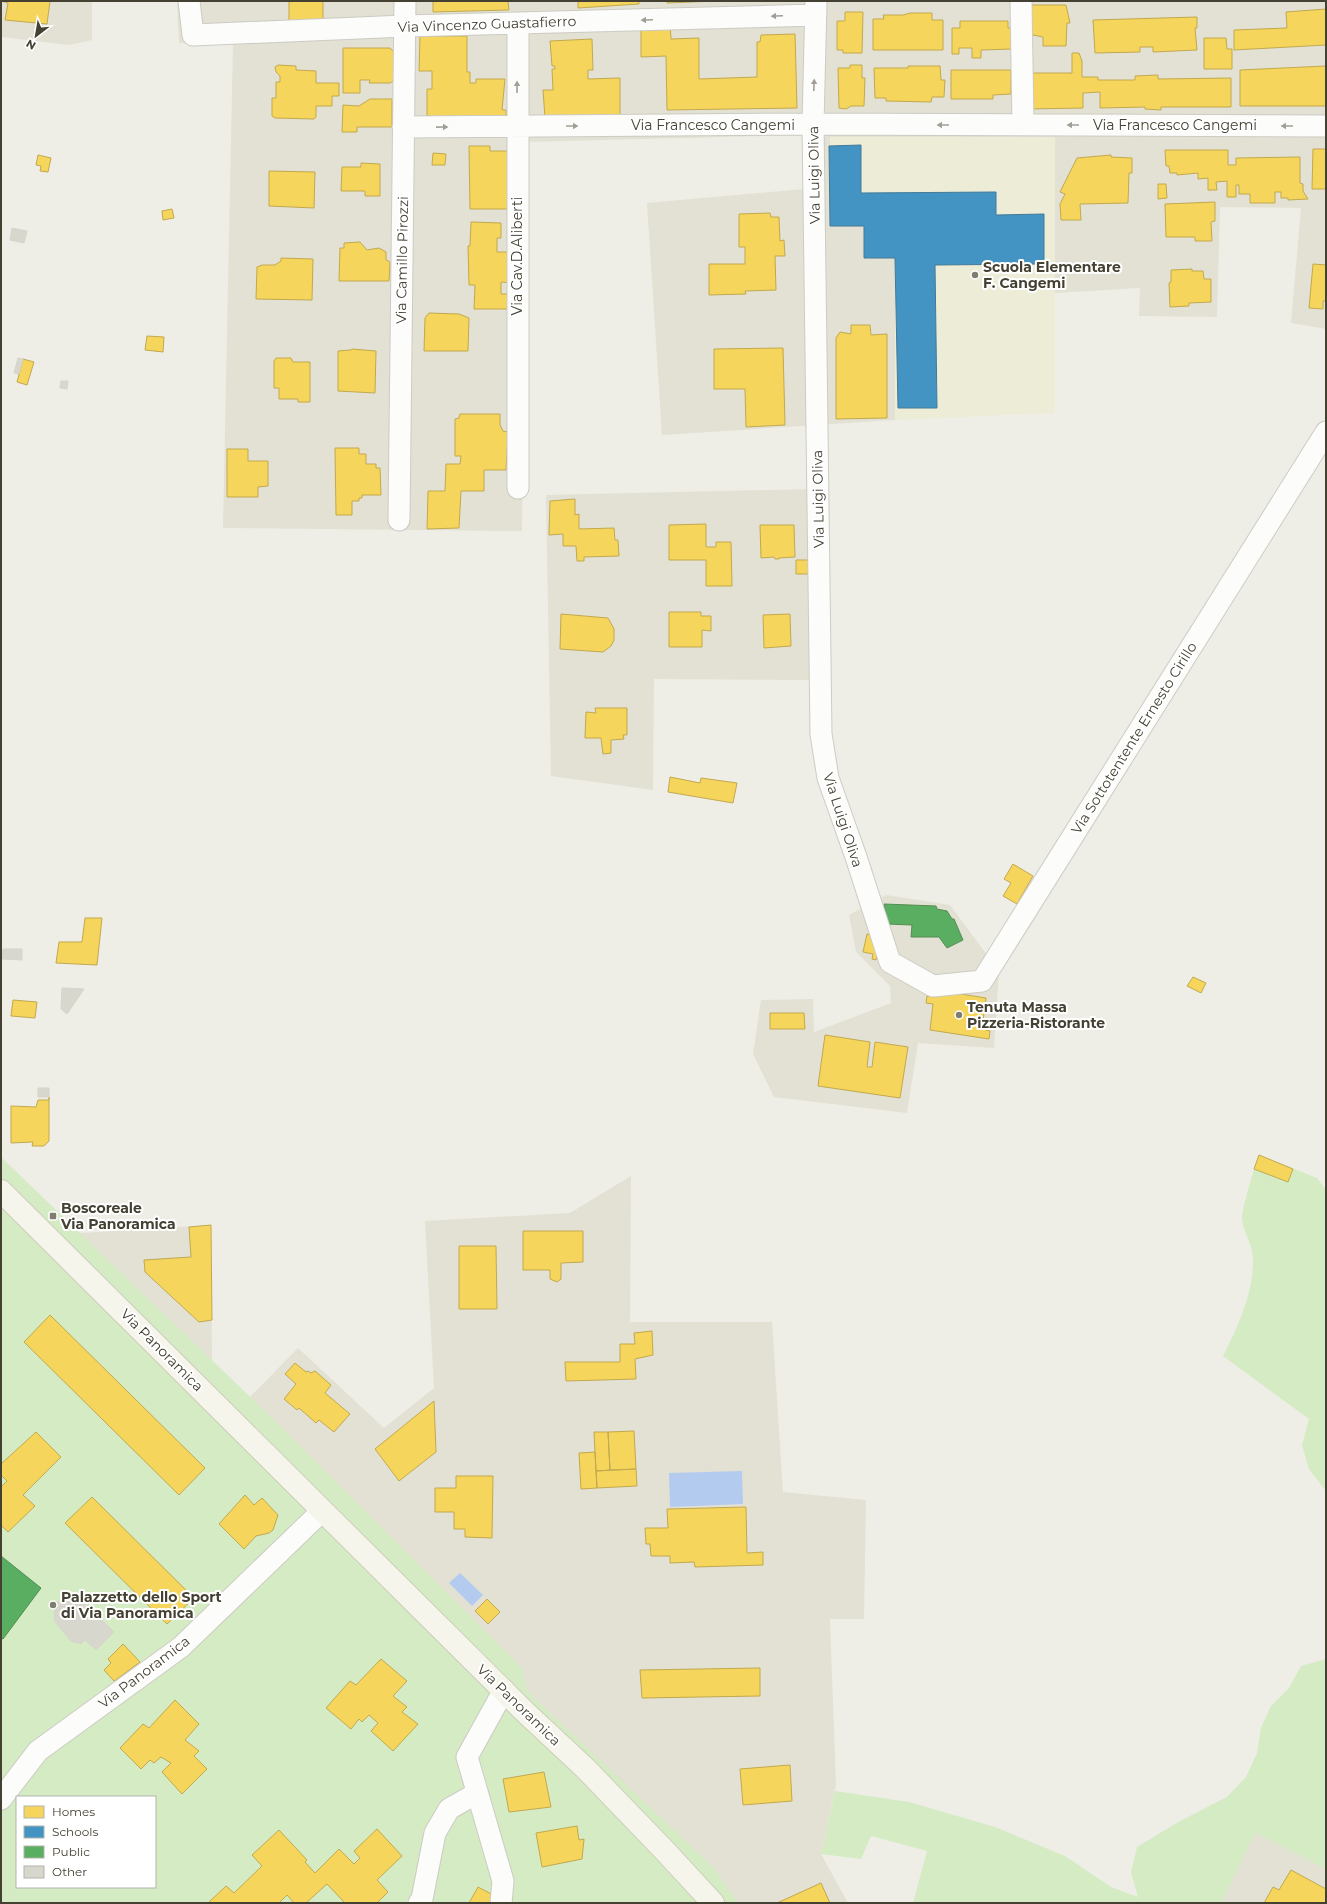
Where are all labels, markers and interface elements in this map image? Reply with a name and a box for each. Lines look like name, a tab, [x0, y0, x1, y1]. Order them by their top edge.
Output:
street label: Via Vincenzo Guastafierro	[397, 12, 577, 36]
one-way arrow	[770, 13, 783, 19]
north arrow	[16, 16, 56, 56]
one-way arrow	[641, 16, 653, 23]
text: N	[23, 36, 38, 53]
one-way arrow	[811, 78, 817, 91]
one-way arrow	[514, 80, 520, 93]
street label: Via Francesco Cangemi	[631, 116, 795, 134]
street label: Via Francesco Cangemi	[1093, 116, 1257, 134]
one-way arrow	[936, 122, 949, 128]
one-way arrow	[1066, 122, 1079, 128]
one-way arrow	[566, 123, 579, 129]
one-way arrow	[1280, 123, 1293, 129]
one-way arrow	[436, 124, 449, 130]
street label: Via Luigi Oliva	[804, 126, 824, 224]
street label: Via Camillo Pirozzi	[392, 196, 412, 324]
street label: Via Cav.D.Aliberti	[508, 197, 526, 315]
place label: Scuola Elementare F. Cangemi	[983, 258, 1121, 292]
marker: Scuola Elementare F. Cangemi	[970, 270, 980, 280]
street label: Via Luigi Oliva	[808, 450, 828, 548]
street label: Via Sottotentente Ernesto Cirillo	[1067, 638, 1201, 837]
street label: Via Luigi Oliva	[819, 770, 867, 870]
place label: Tenuta Massa Pizzeria-Ristorante	[967, 998, 1105, 1032]
marker: Tenuta Massa Pizzeria-Ristorante	[954, 1010, 964, 1020]
place label: Boscoreale Via Panoramica	[60, 1199, 176, 1233]
marker: Boscoreale Via Panoramica	[48, 1211, 58, 1221]
street label: Via Panoramica	[117, 1305, 207, 1395]
place label: Palazzetto dello Sport di Via Panoramica	[61, 1588, 222, 1622]
marker: Palazzetto dello Sport di Via Panoramica	[48, 1600, 58, 1610]
street label: Via Panoramica	[95, 1632, 193, 1712]
street label: Via Panoramica	[473, 1660, 565, 1750]
legend	[16, 1796, 156, 1888]
text: Homes	[52, 1804, 95, 1819]
text: Schools	[52, 1824, 98, 1839]
text: Public	[52, 1844, 90, 1859]
text: Other	[52, 1864, 87, 1879]

